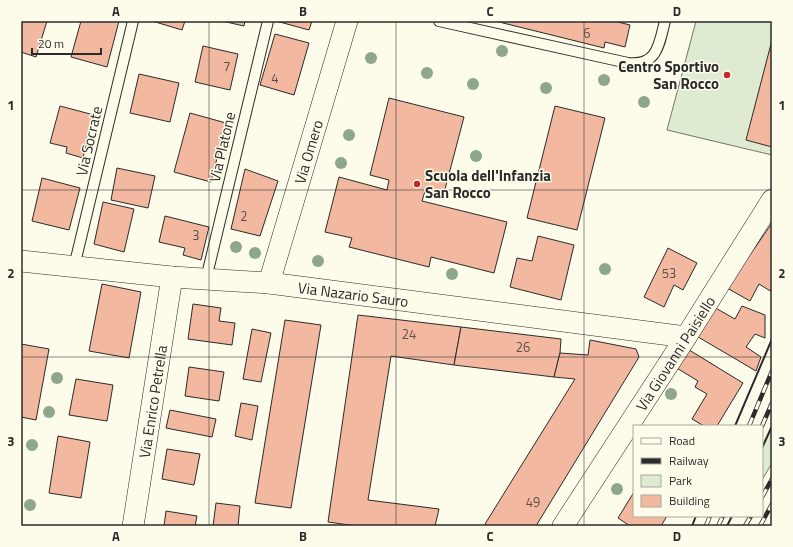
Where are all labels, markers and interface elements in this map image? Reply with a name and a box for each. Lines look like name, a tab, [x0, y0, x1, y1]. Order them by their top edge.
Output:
text: A	[112, 1, 120, 21]
text: B	[299, 1, 307, 21]
text: C	[486, 1, 494, 21]
text: D	[673, 1, 681, 21]
house number: 6	[583, 23, 591, 43]
scale bar	[32, 30, 101, 56]
text: 20 m	[38, 34, 64, 53]
place label: Centro Sportivo San Rocco	[618, 55, 719, 95]
house number: 7	[223, 56, 231, 76]
house number: 4	[271, 68, 279, 88]
marker: Centro Sportivo San Rocco	[722, 70, 732, 80]
text: 1	[7, 95, 15, 115]
text: 1	[778, 95, 786, 115]
street label: Via Socrate	[70, 104, 108, 178]
street label: Via Platone	[203, 110, 241, 184]
street label: Via Omero	[288, 117, 329, 187]
place label: Scuola dell'Infanzia San Rocco	[425, 164, 551, 204]
marker: Scuola dell'Infanzia San Rocco	[412, 179, 422, 189]
house number: 2	[240, 206, 248, 226]
house number: 3	[192, 225, 200, 245]
text: 2	[7, 263, 15, 283]
house number: 53	[662, 263, 676, 283]
text: 2	[778, 263, 786, 283]
street label: Via Nazario Sauro	[297, 275, 410, 312]
street label: Via Giovanni Paisiello	[629, 291, 721, 415]
house number: 24	[402, 324, 416, 344]
house number: 26	[516, 337, 530, 357]
street label: Via Enrico Petrella	[132, 343, 173, 460]
legend	[633, 425, 763, 517]
text: 3	[7, 431, 15, 451]
text: Road	[669, 431, 695, 450]
text: 3	[778, 431, 786, 451]
text: Railway	[669, 451, 709, 470]
text: Park	[669, 471, 692, 490]
text: Building	[669, 491, 710, 510]
house number: 49	[526, 492, 540, 512]
text: A	[112, 526, 120, 546]
text: B	[299, 526, 307, 546]
text: C	[486, 526, 494, 546]
text: D	[673, 526, 681, 546]

